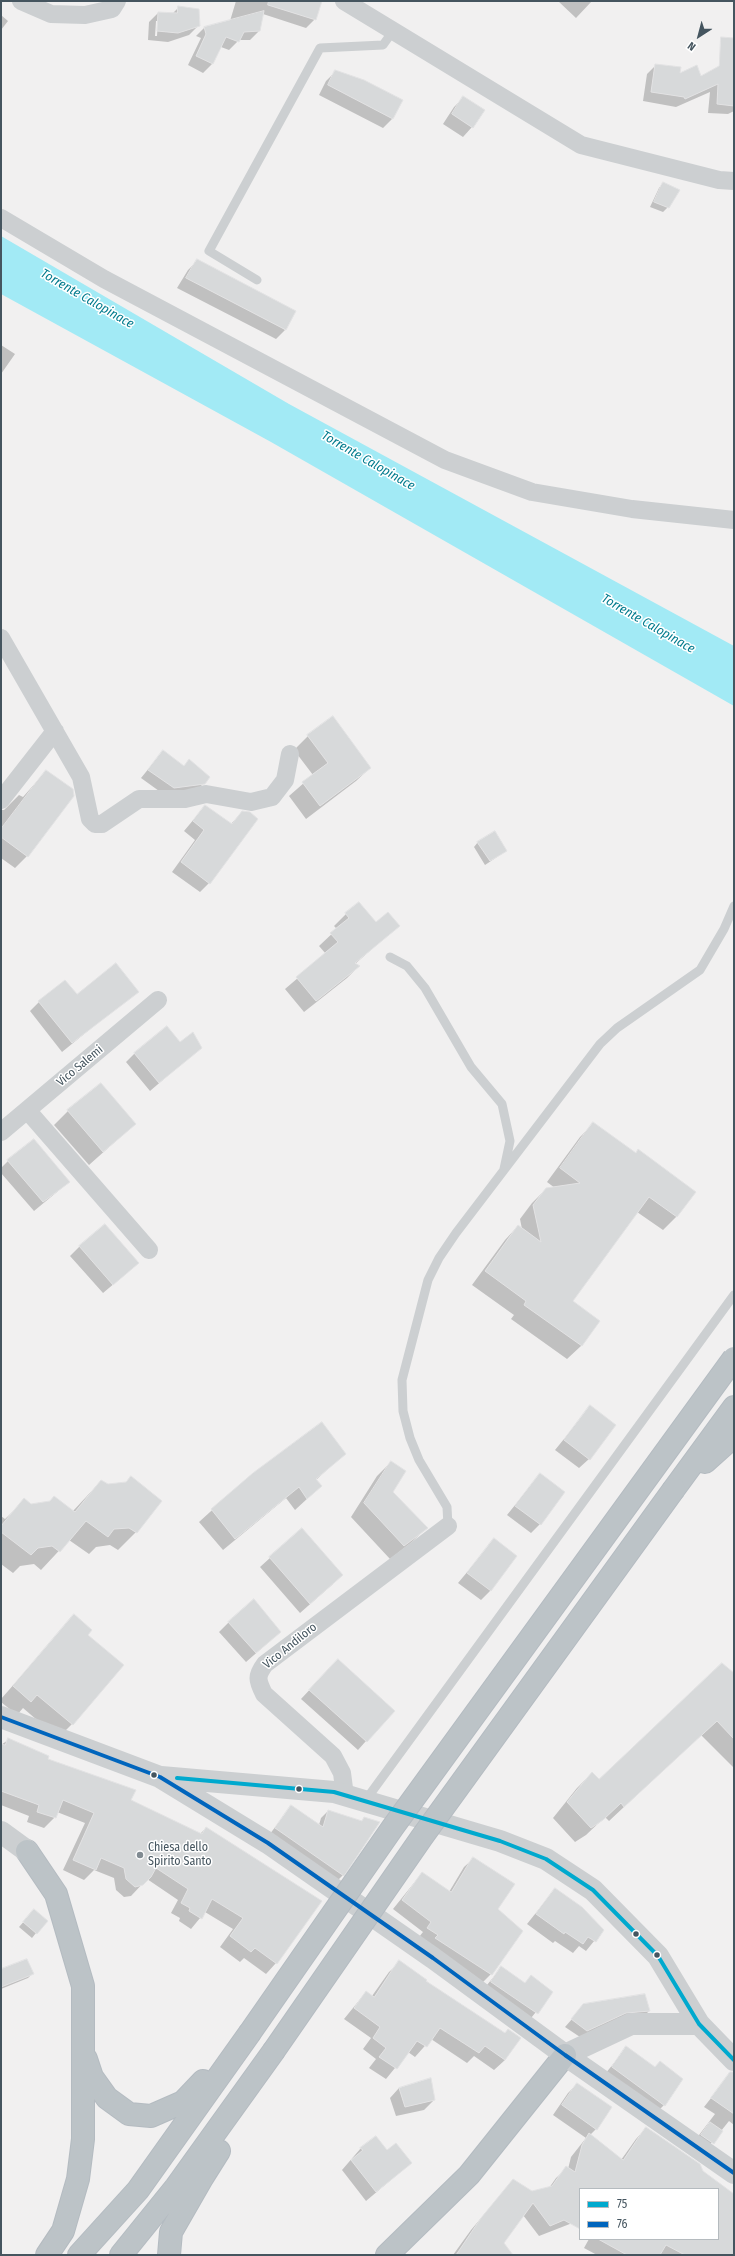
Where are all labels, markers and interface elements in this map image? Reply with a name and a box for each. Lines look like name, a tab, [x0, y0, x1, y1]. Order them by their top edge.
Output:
north arrow	[679, 16, 719, 56]
text: N	[685, 39, 698, 53]
water label: Torrente Calopinace	[38, 266, 136, 332]
water label: Torrente Calopinace	[319, 428, 417, 494]
water label: Torrente Calopinace	[599, 591, 697, 657]
street label: Vico Salemi	[54, 1042, 106, 1090]
street label: Vico Andiloro	[260, 1620, 320, 1672]
unlabelled marker	[149, 1770, 159, 1780]
unlabelled marker	[294, 1784, 304, 1794]
place label: Chiesa dello Spirito Santo	[148, 1841, 212, 1869]
marker: Chiesa dello Spirito Santo	[135, 1850, 145, 1860]
unlabelled marker	[631, 1929, 641, 1939]
unlabelled marker	[652, 1950, 662, 1960]
legend	[579, 2188, 719, 2240]
text: 75	[617, 2197, 627, 2211]
text: 76	[617, 2217, 628, 2231]

